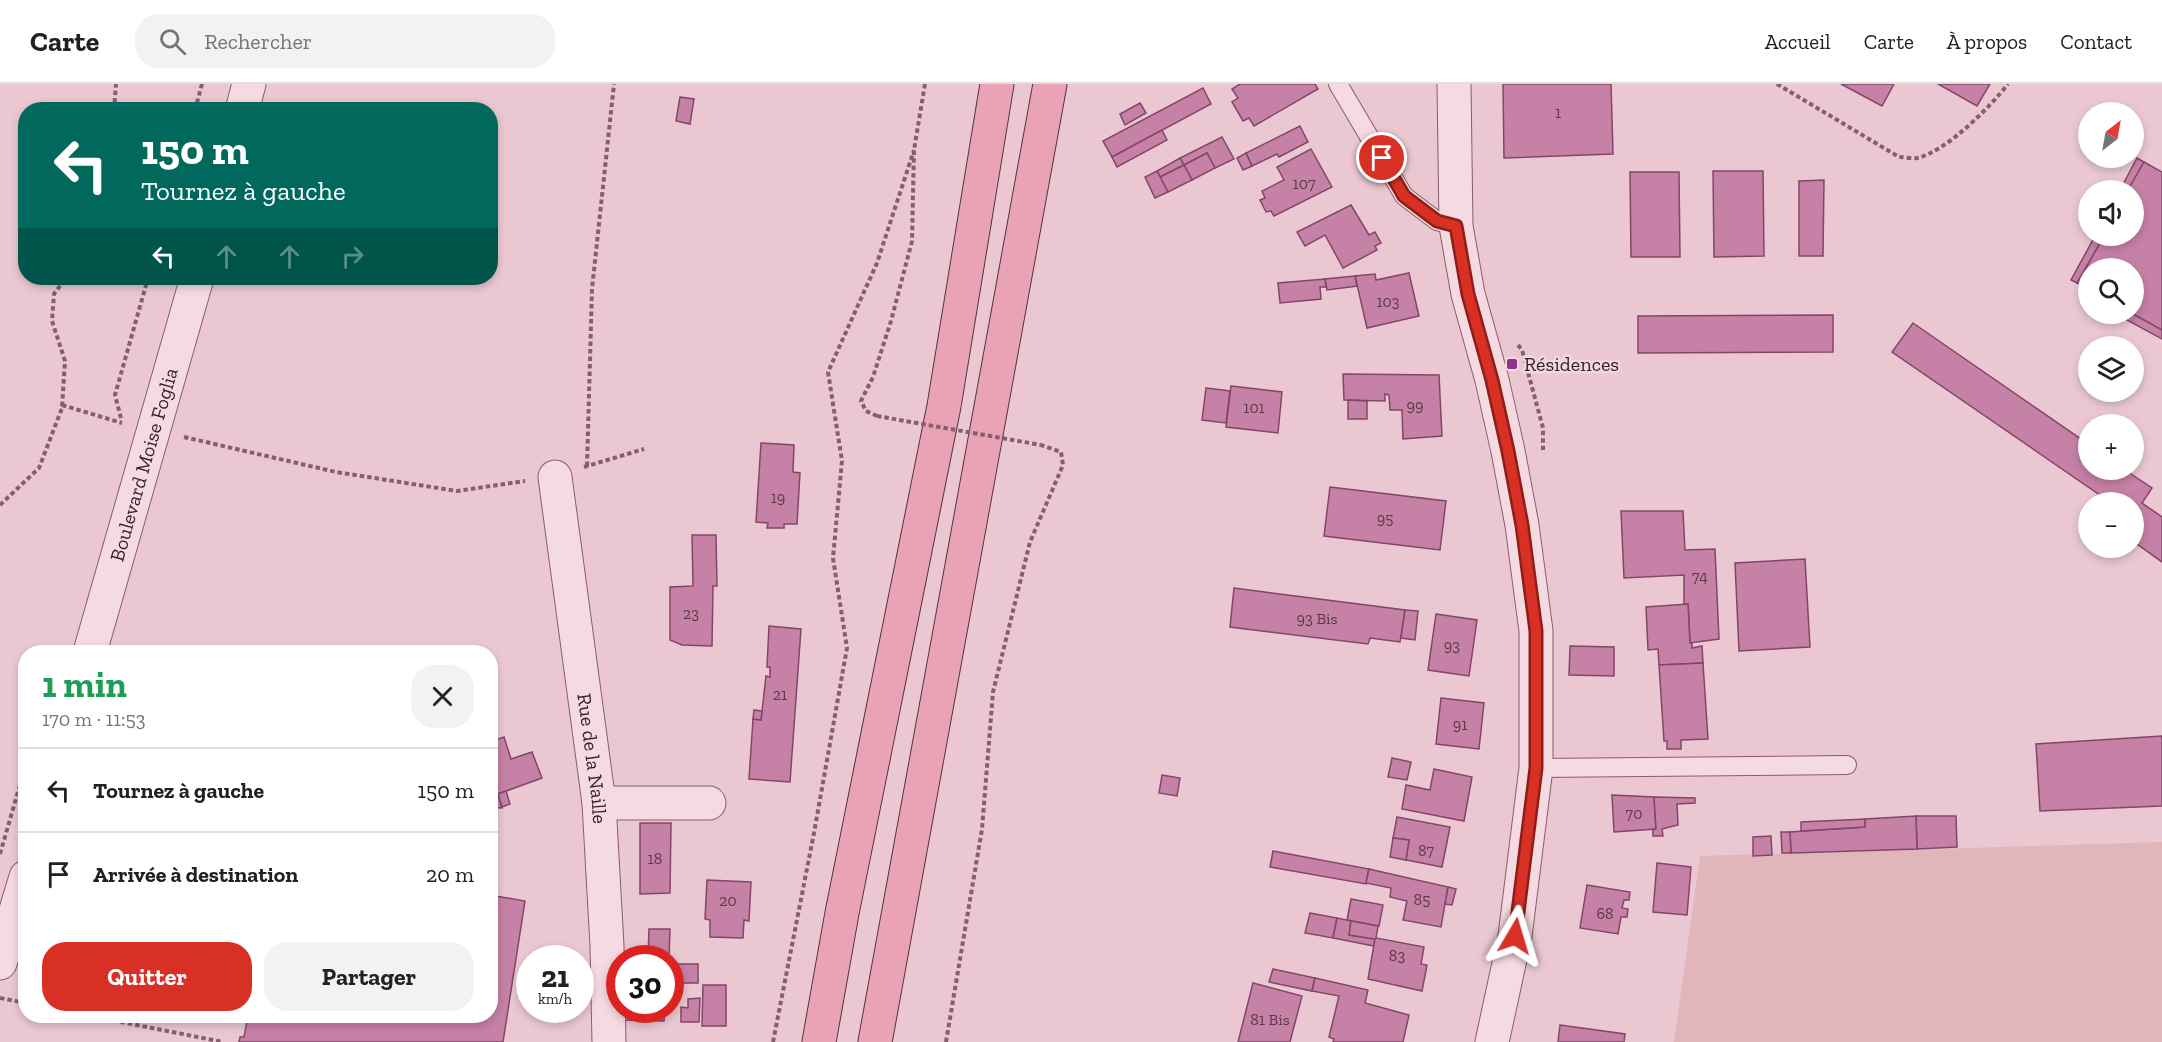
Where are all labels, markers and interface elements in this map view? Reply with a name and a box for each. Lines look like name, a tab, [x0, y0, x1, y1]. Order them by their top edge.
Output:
search box	[135, 14, 555, 68]
text: Carte	[30, 25, 99, 58]
icon: search	[156, 25, 189, 58]
text: Rechercher	[204, 28, 312, 55]
text: Accueil	[1765, 29, 1831, 54]
text: Carte	[1864, 29, 1914, 54]
text: À propos	[1947, 29, 2027, 54]
text: Contact	[2060, 29, 2132, 54]
north arrow	[2078, 102, 2144, 168]
map controls	[2078, 102, 2144, 558]
house number: 1	[1555, 103, 1561, 122]
text: 150 m	[141, 124, 249, 175]
icon: left	[42, 126, 120, 204]
pin	[1356, 132, 1407, 183]
icon: arrive	[1365, 141, 1398, 174]
house number: 107	[1293, 174, 1316, 193]
text: Tournez à gauche	[141, 175, 346, 207]
button: sound	[2078, 180, 2144, 246]
icon: left	[147, 240, 180, 273]
icon: ahead	[210, 240, 243, 273]
icon: ahead	[273, 240, 306, 273]
icon: right	[336, 240, 369, 273]
button: search	[2078, 258, 2144, 324]
house number: 103	[1376, 292, 1400, 311]
button: layers	[2078, 336, 2144, 402]
place label: Résidences	[1524, 352, 1619, 376]
marker: Résidences	[1505, 357, 1519, 371]
street label: Boulevard Moise Foglia	[105, 365, 183, 564]
house number: 99	[1407, 396, 1424, 415]
house number: 101	[1243, 398, 1265, 417]
button: +	[2078, 414, 2144, 480]
house number: 19	[771, 488, 785, 507]
button: −	[2078, 492, 2144, 558]
house number: 95	[1377, 509, 1393, 528]
house number: 74	[1692, 567, 1708, 586]
house number: 23	[683, 604, 699, 623]
house number: 93 Bis	[1296, 609, 1338, 628]
house number: 93	[1444, 636, 1460, 655]
text: 1 min	[42, 663, 127, 706]
button: close	[411, 665, 474, 728]
house number: 21	[773, 685, 787, 704]
street label: Rue de la Naille	[572, 692, 612, 825]
text: 170 m · 11:53	[42, 707, 145, 731]
house number: 91	[1453, 715, 1467, 734]
icon: left	[42, 774, 75, 807]
text: Tournez à gauche	[93, 777, 264, 804]
text: 150 m	[418, 777, 474, 804]
house number: 70	[1626, 804, 1642, 823]
house number: 87	[1418, 841, 1435, 860]
house number: 18	[648, 849, 662, 868]
icon: arrive	[42, 858, 75, 891]
text: Arrivée à destination	[93, 861, 298, 888]
text: 20 m	[426, 861, 474, 888]
house number: 85	[1414, 890, 1430, 909]
house number: 20	[719, 891, 737, 910]
position arrow	[1483, 904, 1547, 968]
house number: 68	[1596, 904, 1614, 923]
button: Quitter	[42, 942, 252, 1011]
button: Partager	[264, 942, 474, 1011]
speed limit sign: 30	[606, 945, 684, 1023]
house number: 83	[1389, 946, 1405, 965]
text: 21	[541, 959, 569, 995]
text: km/h	[538, 990, 572, 1008]
house number: 81 Bis	[1250, 1010, 1290, 1029]

